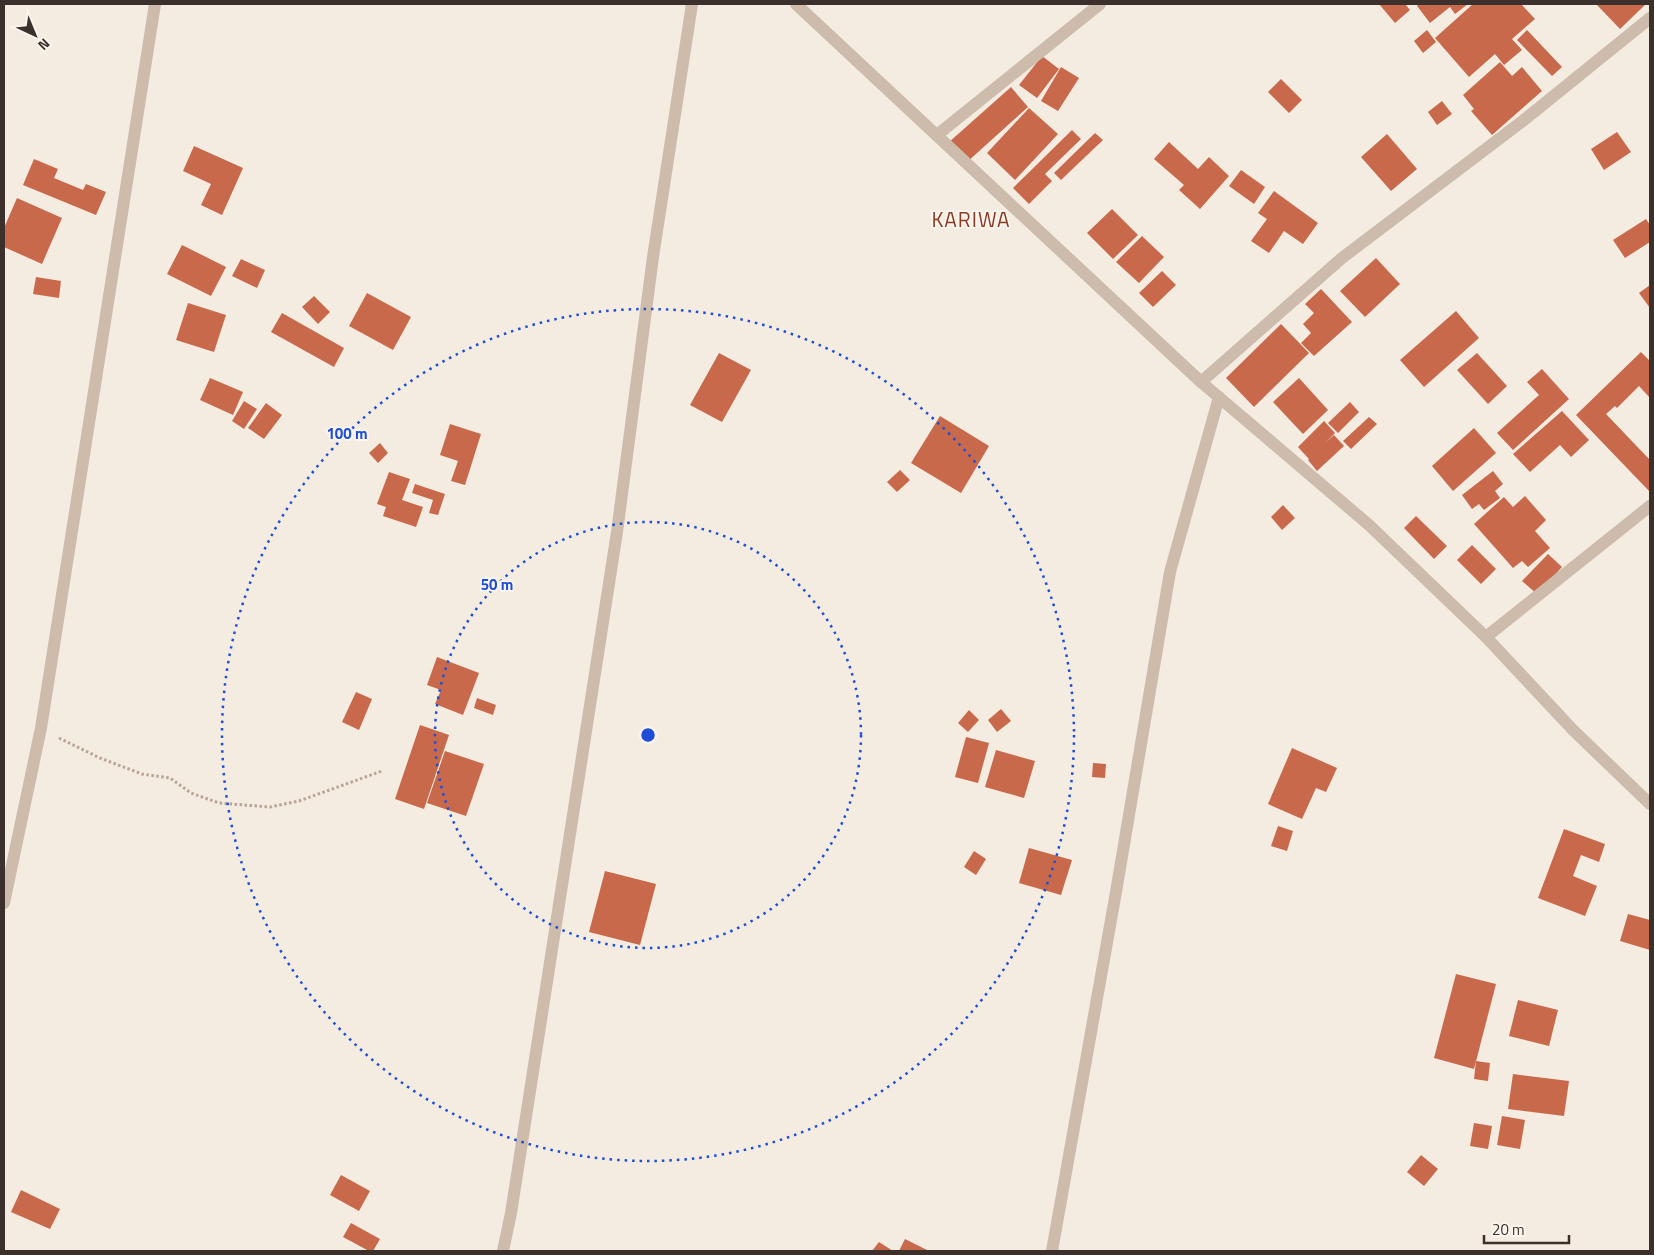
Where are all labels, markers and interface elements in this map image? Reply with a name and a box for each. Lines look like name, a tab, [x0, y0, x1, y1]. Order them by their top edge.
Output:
north arrow	[10, 10, 60, 60]
text: N	[34, 34, 55, 56]
district label: KARIWA	[931, 203, 1011, 235]
text: 100 m	[326, 422, 368, 445]
text: 50 m	[481, 573, 513, 596]
centre of rings	[639, 726, 657, 744]
scale bar	[1484, 1212, 1569, 1244]
text: 20 m	[1492, 1218, 1525, 1241]

